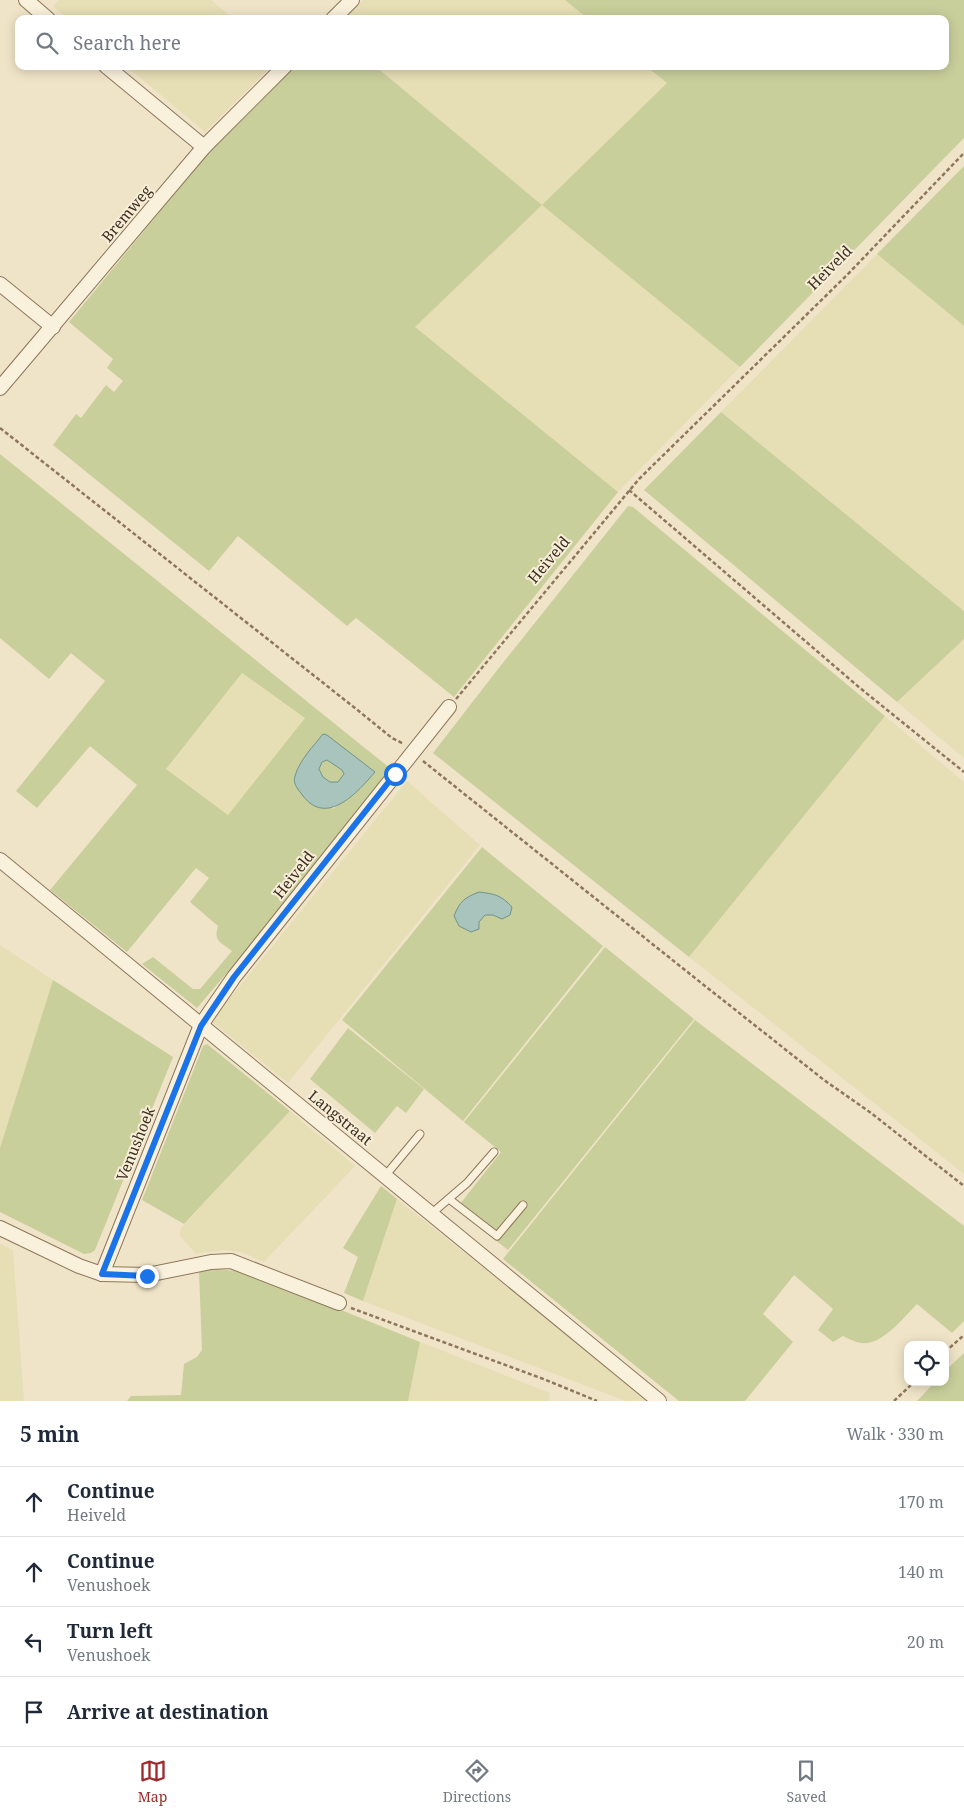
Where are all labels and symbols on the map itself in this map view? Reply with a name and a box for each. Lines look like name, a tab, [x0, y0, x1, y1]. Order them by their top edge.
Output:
street label: Bremweg	[97, 181, 156, 246]
street label: Heiveld	[803, 241, 856, 294]
street label: Heiveld	[523, 532, 574, 587]
route start	[384, 763, 407, 786]
street label: Heiveld	[268, 846, 318, 902]
street label: Langstraat	[305, 1085, 377, 1149]
street label: Venushoek	[111, 1103, 159, 1184]
route end	[136, 1265, 159, 1288]

